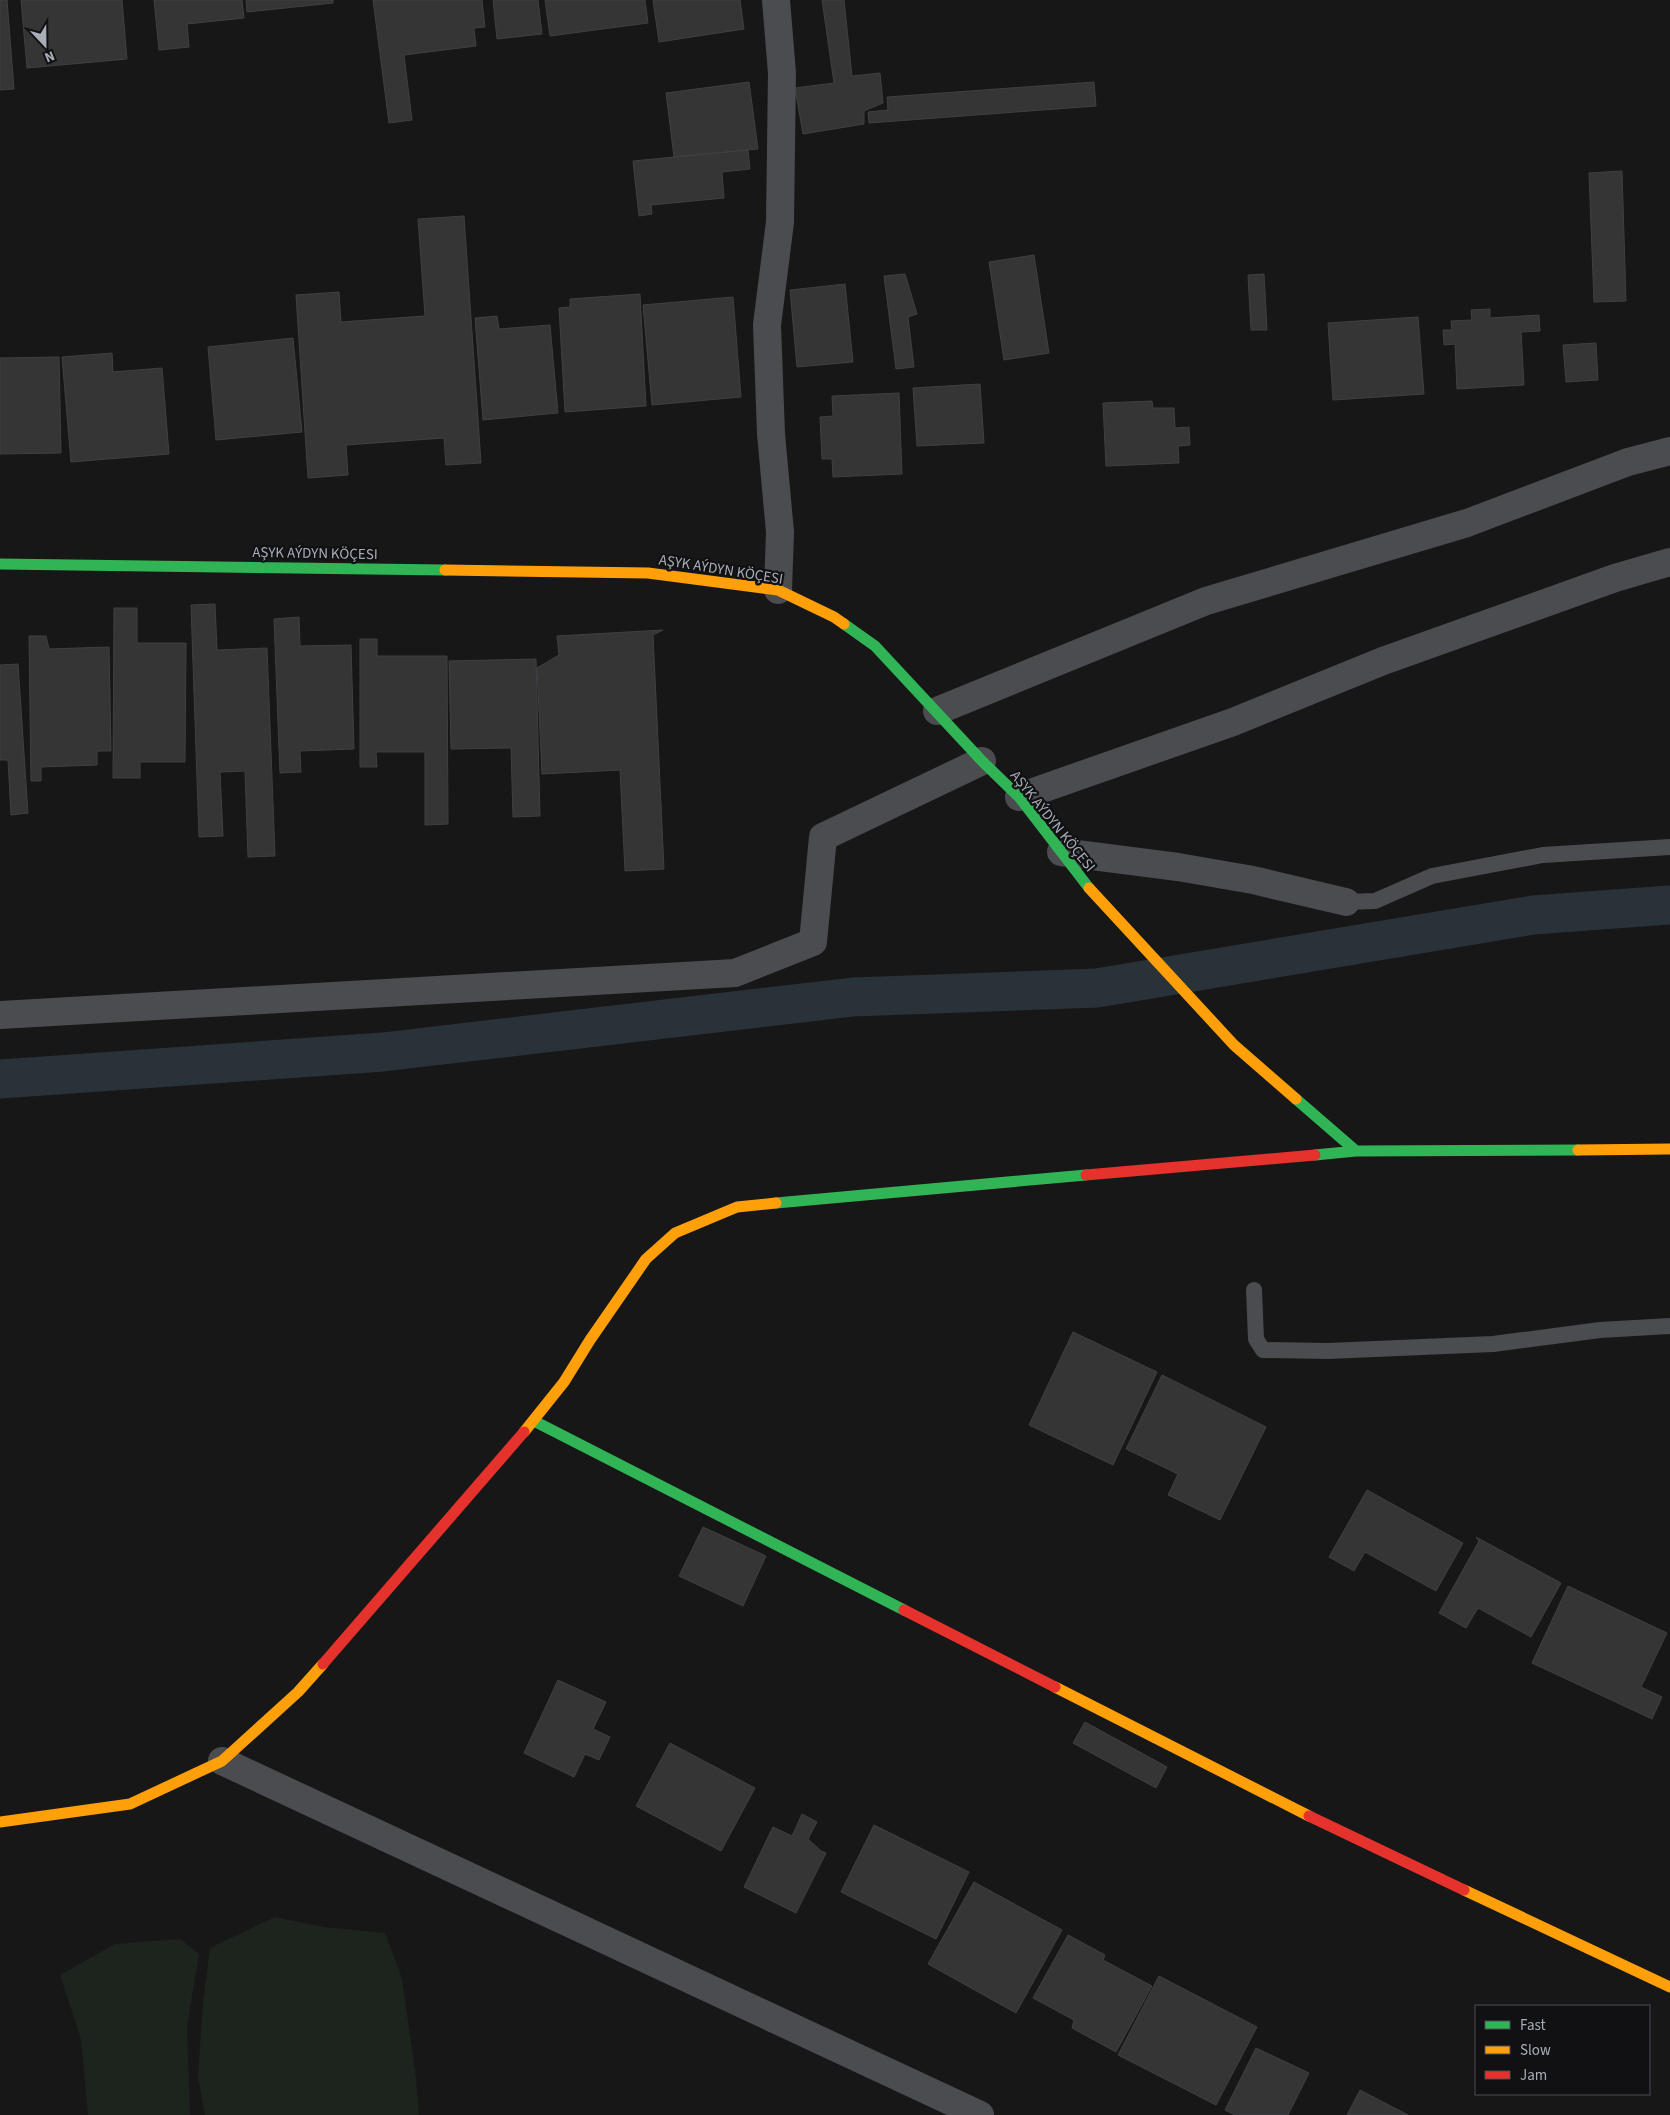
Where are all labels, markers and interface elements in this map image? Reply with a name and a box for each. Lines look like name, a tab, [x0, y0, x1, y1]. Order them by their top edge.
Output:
north arrow	[20, 20, 70, 70]
text: N	[41, 45, 58, 67]
street label: AŞYK AÝDYN KÖÇESI	[252, 542, 378, 565]
street label: AŞYK AÝDYN KÖÇESI	[657, 549, 784, 590]
street label: AŞYK AÝDYN KÖÇESI	[1005, 766, 1100, 877]
legend	[1475, 2005, 1650, 2095]
text: Fast	[1520, 2015, 1546, 2036]
text: Slow	[1520, 2040, 1551, 2061]
text: Jam	[1520, 2065, 1547, 2086]

